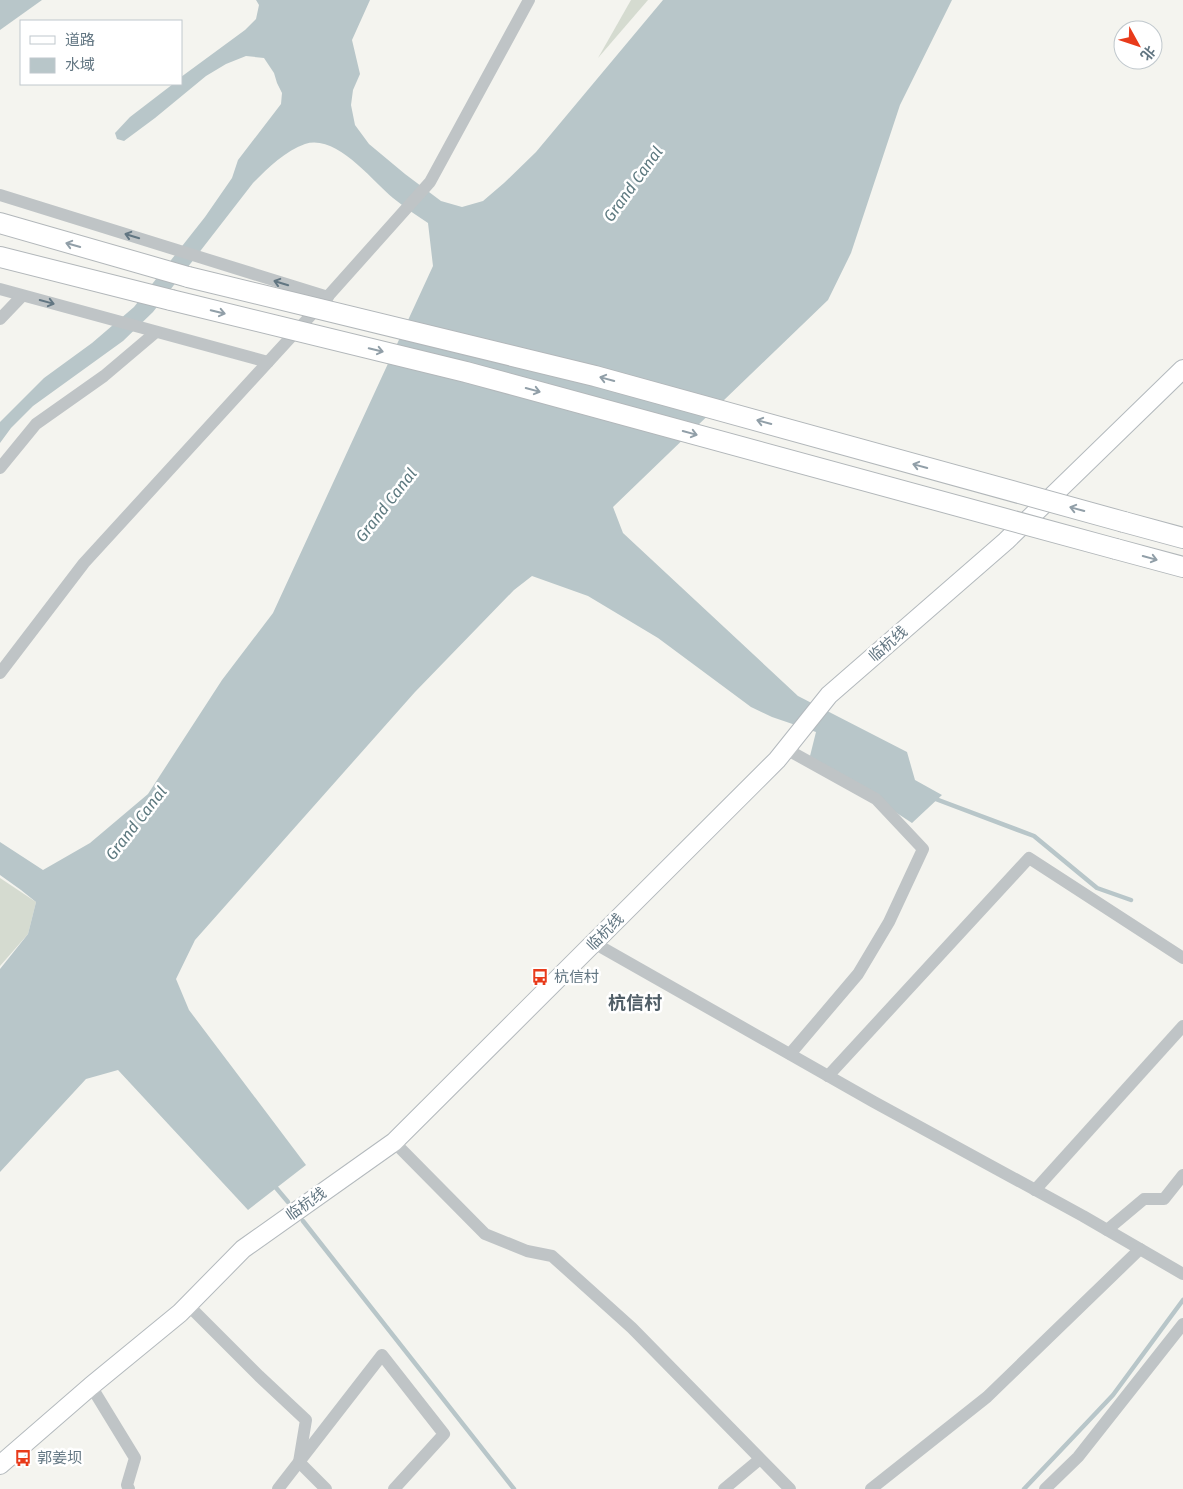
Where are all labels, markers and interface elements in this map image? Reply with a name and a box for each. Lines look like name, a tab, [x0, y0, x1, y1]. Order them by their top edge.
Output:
legend	[20, 20, 182, 85]
north arrow	[1113, 20, 1163, 70]
text: 道路	[65, 31, 95, 49]
text: 北	[1137, 42, 1159, 64]
text: 水域	[65, 56, 95, 74]
water label: Grand Canal	[599, 143, 667, 225]
one-way arrow	[124, 231, 140, 241]
one-way arrow	[66, 239, 82, 249]
one-way arrow	[274, 277, 290, 287]
one-way arrow	[39, 298, 55, 308]
one-way arrow	[210, 308, 226, 317]
one-way arrow	[368, 346, 384, 355]
one-way arrow	[600, 374, 616, 384]
one-way arrow	[525, 386, 541, 396]
one-way arrow	[756, 417, 772, 427]
one-way arrow	[682, 429, 698, 438]
one-way arrow	[913, 460, 929, 470]
water label: Grand Canal	[351, 464, 421, 546]
one-way arrow	[1070, 503, 1086, 513]
one-way arrow	[1141, 553, 1157, 563]
street label: 临杭线	[865, 622, 911, 666]
water label: Grand Canal	[101, 782, 171, 864]
street label: 临杭线	[583, 910, 627, 954]
bus stop icon: 杭信村	[530, 967, 550, 987]
place label: 杭信村	[554, 968, 599, 986]
district label: 杭信村	[608, 992, 662, 1014]
street label: 临杭线	[282, 1184, 330, 1224]
bus stop icon: 郭姜坝	[13, 1448, 33, 1468]
place label: 郭姜坝	[37, 1449, 82, 1467]

